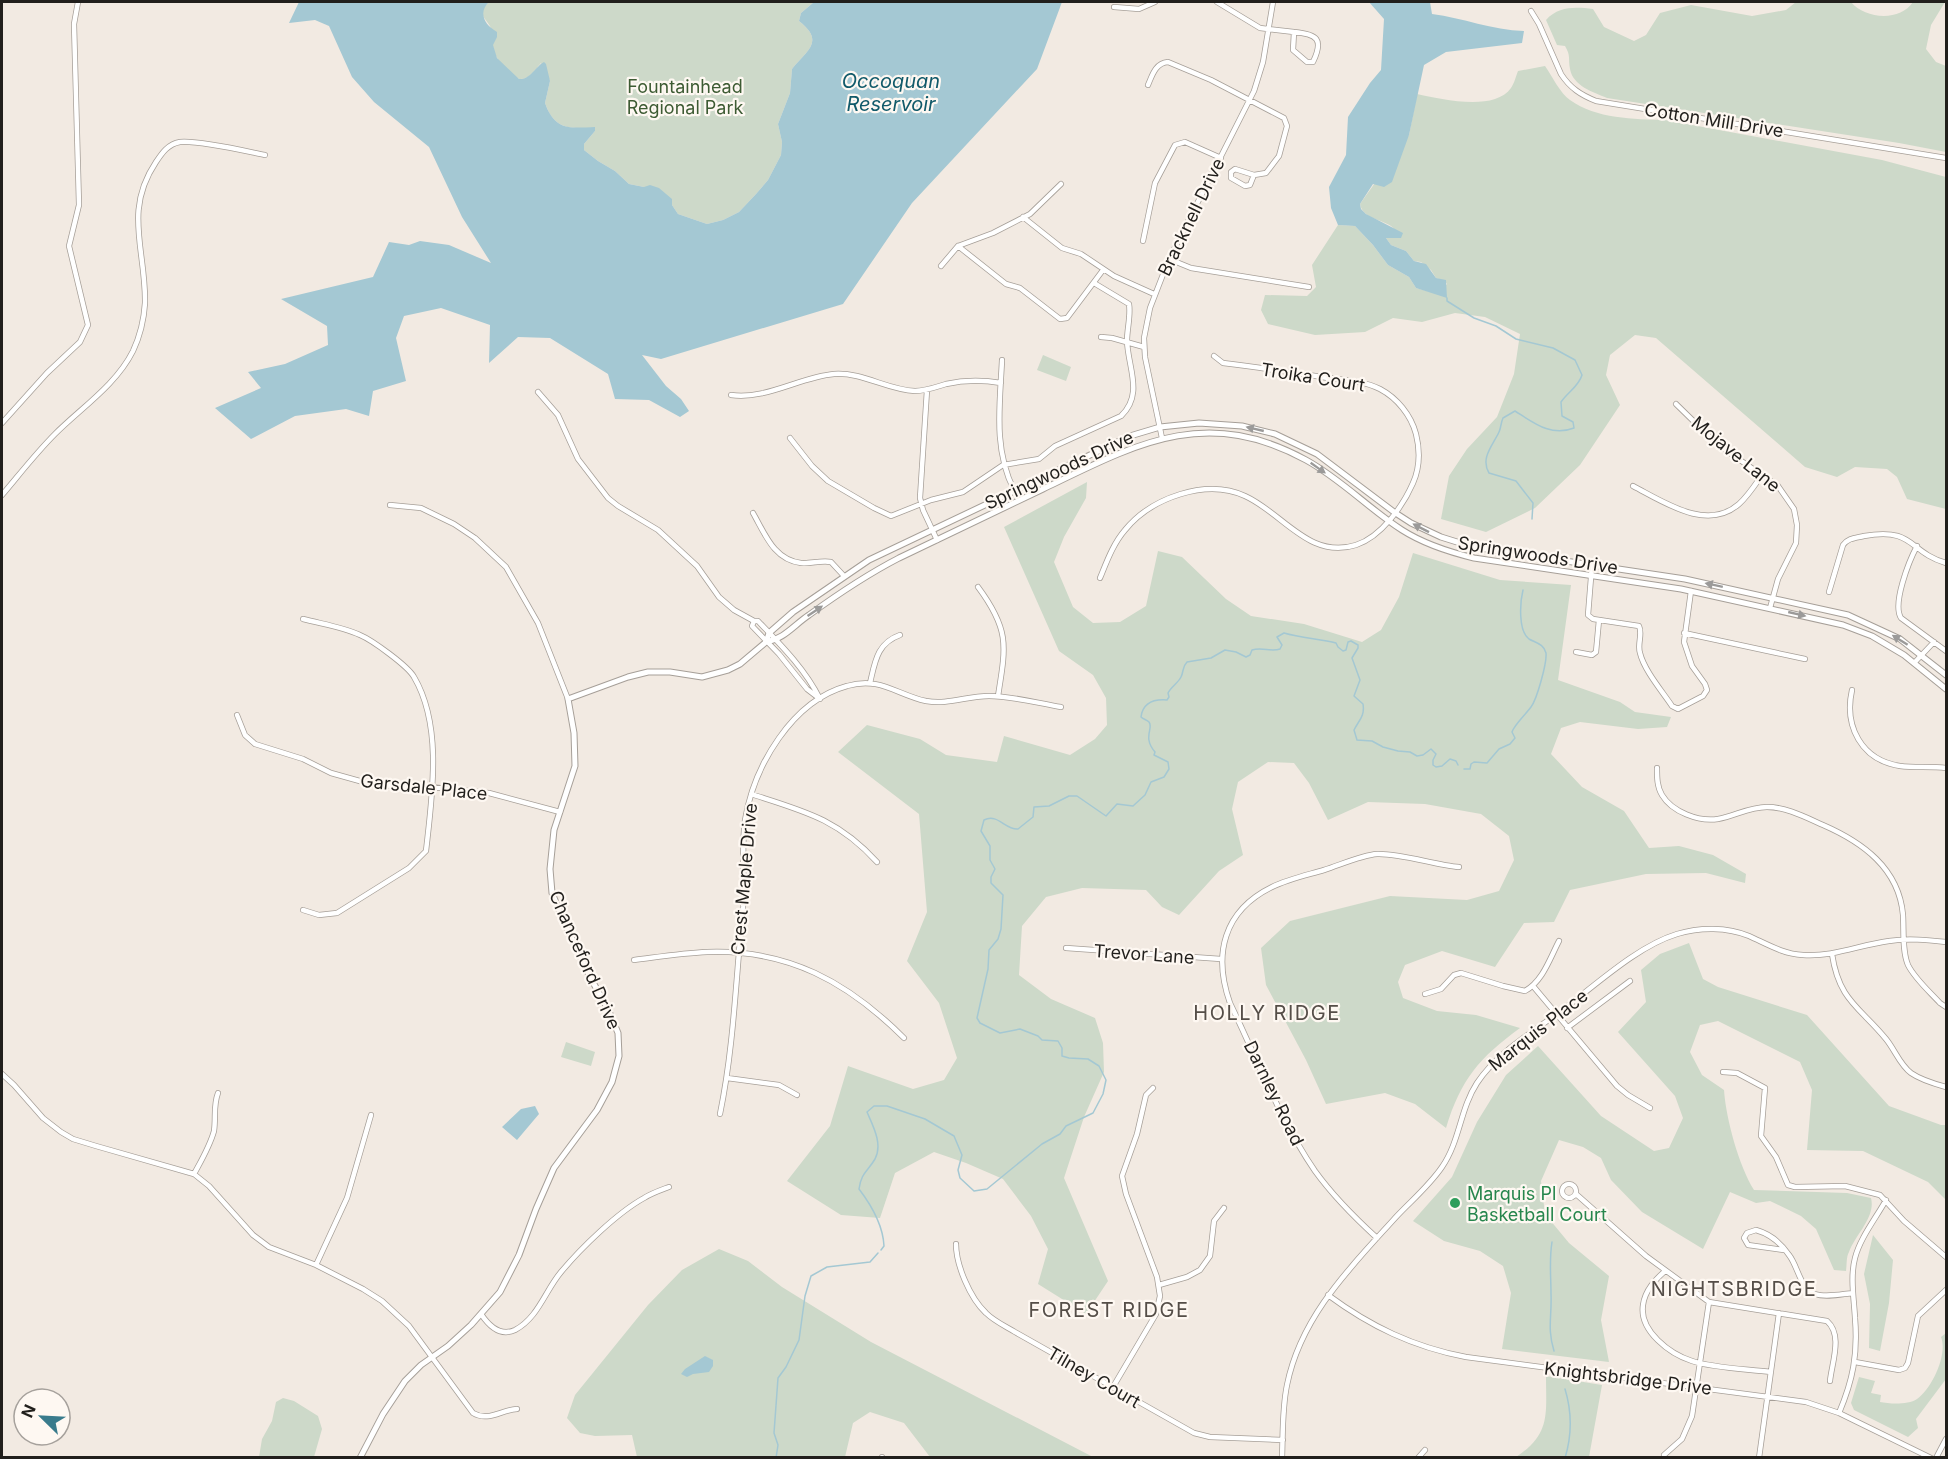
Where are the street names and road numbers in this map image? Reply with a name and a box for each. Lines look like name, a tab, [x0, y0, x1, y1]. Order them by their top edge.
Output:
street label: Cotton Mill Drive	[1643, 99, 1785, 141]
street label: Bracknell Drive	[1153, 155, 1229, 279]
street label: Troika Court	[1260, 358, 1367, 396]
street label: Mojave Lane	[1687, 412, 1785, 496]
street label: Springwoods Drive	[981, 426, 1137, 514]
street label: Springwoods Drive	[1456, 532, 1620, 578]
street label: Garsdale Place	[359, 770, 489, 804]
street label: Crest Maple Drive	[727, 802, 761, 956]
street label: Chanceford Drive	[545, 887, 625, 1033]
street label: Trevor Lane	[1093, 940, 1195, 968]
street label: Marquis Place	[1484, 985, 1592, 1075]
street label: Darnley Road	[1240, 1037, 1308, 1149]
street label: Tilney Court	[1044, 1342, 1144, 1412]
street label: Knightsbridge Drive	[1543, 1357, 1713, 1399]

